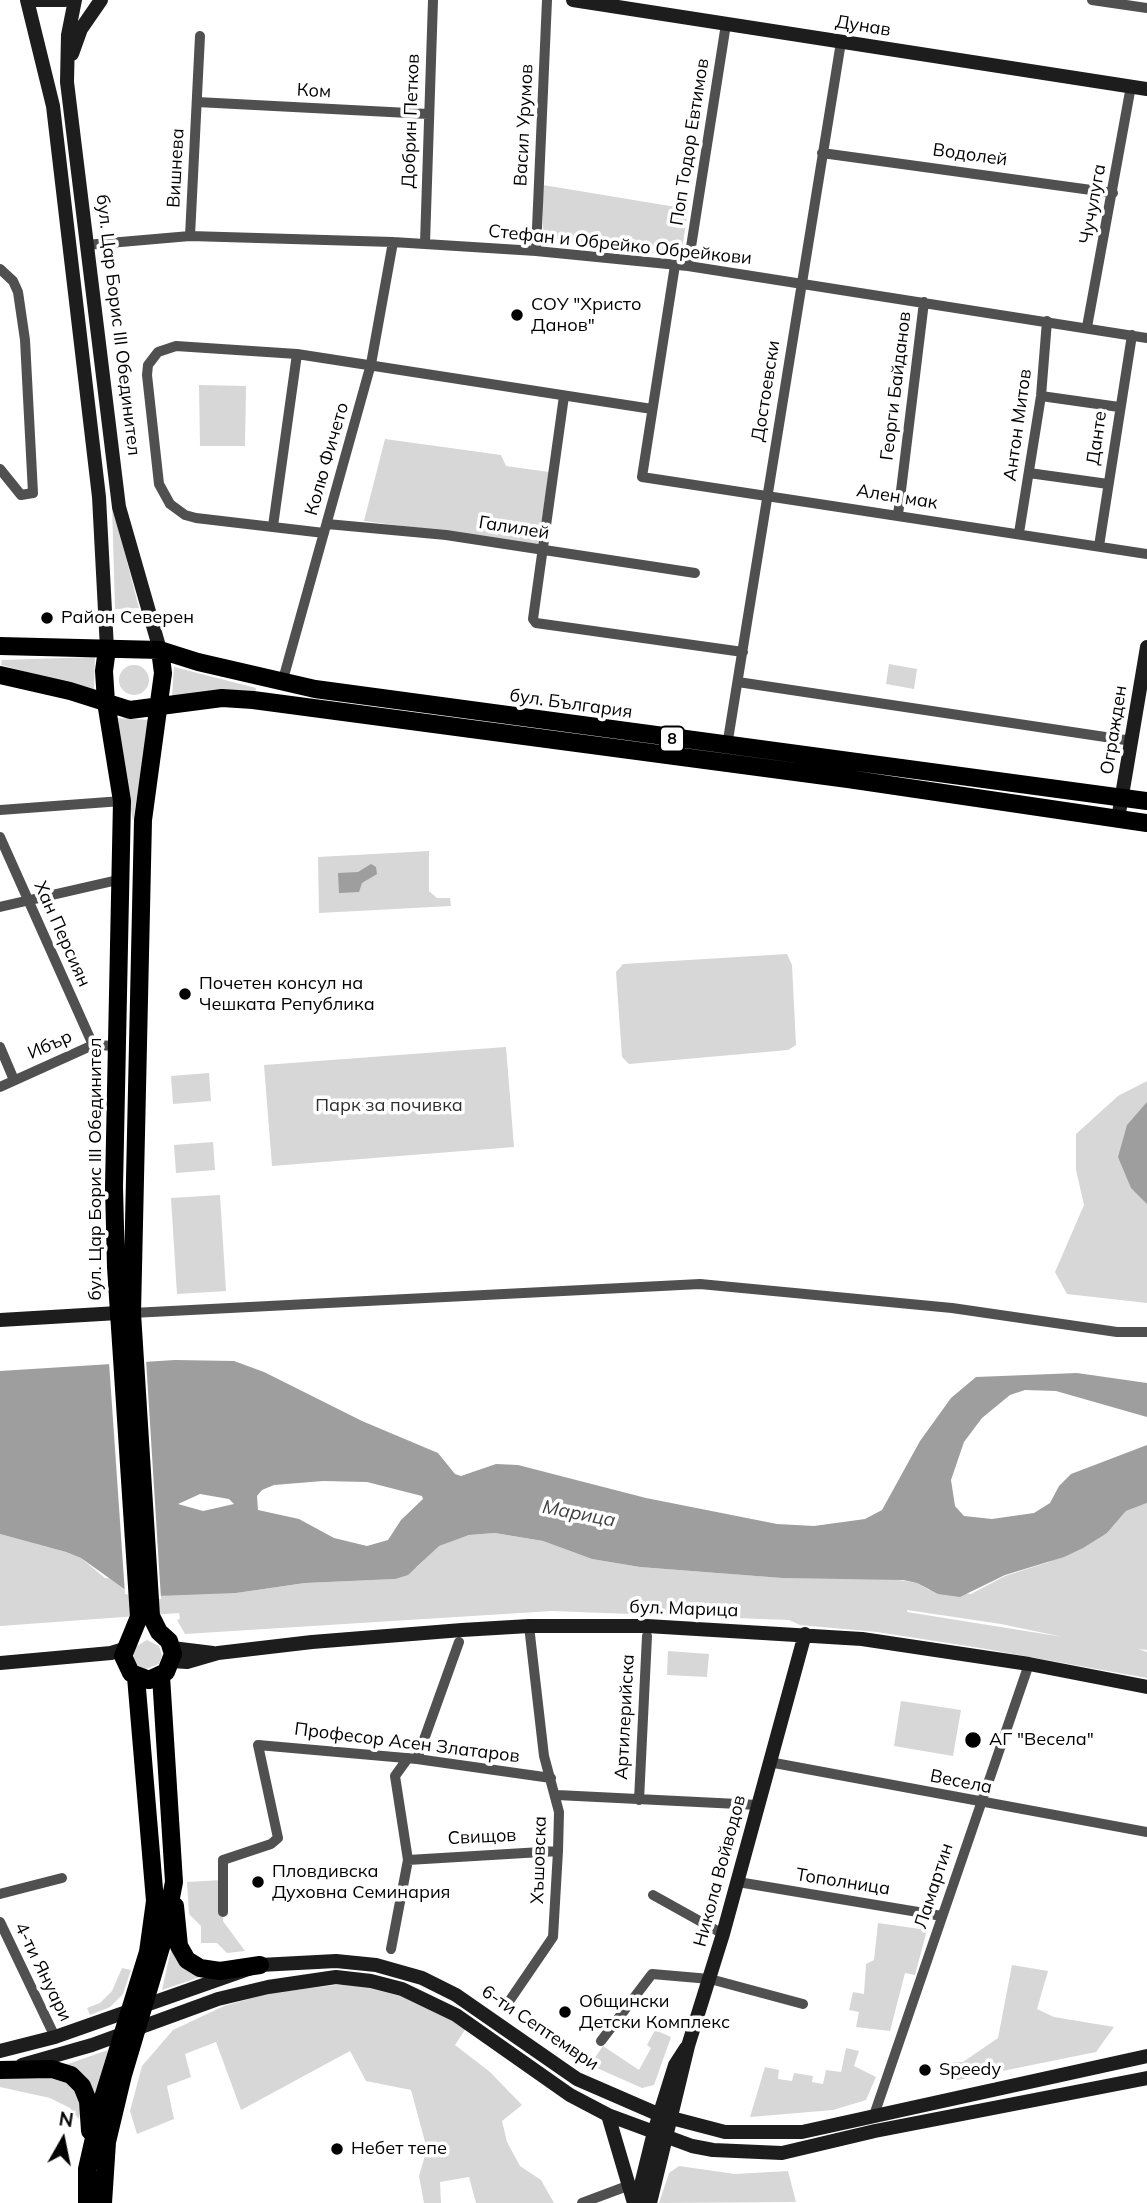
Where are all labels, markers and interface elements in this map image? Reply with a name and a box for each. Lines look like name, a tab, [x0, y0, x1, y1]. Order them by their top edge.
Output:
street label: Дунав	[834, 11, 892, 41]
street label: Добрин Петков	[398, 53, 424, 189]
street label: Поп Тодор Евтимов	[666, 57, 714, 227]
street label: Васил Урумов	[510, 63, 538, 187]
street label: Ком	[296, 79, 332, 103]
street label: Вишнева	[163, 128, 189, 208]
street label: Водолей	[931, 139, 1009, 171]
street label: Чучулуга	[1075, 162, 1111, 246]
street label: бул. Цар Борис III Обединител	[91, 193, 145, 457]
street label: Стефан и Обрейко Обрейкови	[487, 220, 753, 270]
place label: СОУ "Христо Данов"	[531, 294, 641, 336]
marker: СОУ "Христо Данов"	[509, 307, 525, 323]
street label: Георги Байданов	[876, 310, 916, 462]
street label: Достоевски	[747, 339, 785, 443]
street label: Антон Митов	[999, 368, 1037, 482]
street label: Колю Фичето	[301, 400, 353, 518]
street label: Данте	[1083, 410, 1111, 466]
street label: Ален мак	[855, 480, 939, 514]
street label: Галилей	[477, 512, 551, 544]
place label: Район Северен	[61, 607, 194, 629]
marker: Район Северен	[39, 610, 55, 626]
street label: Огражден	[1096, 684, 1132, 776]
street label: бул. България	[508, 685, 634, 723]
road number: 8	[660, 726, 684, 752]
street label: Хан Персиян	[29, 878, 95, 990]
place label: Почетен консул на Чешката Република	[199, 973, 375, 1016]
marker: Почетен консул на Чешката Република	[177, 986, 193, 1002]
street label: Ибър	[24, 1026, 76, 1064]
street label: бул. Цар Борис III Обединител	[85, 1037, 107, 1301]
park label: Парк за почивка	[315, 1095, 463, 1117]
water label: Марица	[541, 1496, 617, 1532]
street label: бул. Марица	[629, 1596, 739, 1622]
street label: Артилерийска	[611, 1654, 639, 1780]
street label: Професор Асен Златаров	[293, 1718, 521, 1768]
place label: АГ "Весела"	[989, 1729, 1094, 1751]
marker: АГ "Весела"	[963, 1730, 983, 1750]
street label: Весела	[928, 1765, 994, 1799]
street label: Никола Войводов	[689, 1793, 751, 1949]
street label: Хъшовска	[527, 1816, 551, 1904]
street label: Свищов	[447, 1824, 517, 1850]
street label: Ламартин	[910, 1841, 958, 1931]
place label: Пловдивска Духовна Семинария	[272, 1861, 450, 1904]
street label: Тополница	[794, 1864, 892, 1900]
marker: Пловдивска Духовна Семинария	[250, 1874, 266, 1890]
street label: 4-ти Януари	[10, 1919, 76, 2025]
street label: 6-ти Септември	[477, 1981, 603, 2075]
place label: Общински Детски Комплекс	[579, 1991, 730, 2034]
marker: Общински Детски Комплекс	[557, 2004, 573, 2020]
place label: Speedy	[939, 2059, 1001, 2081]
marker: Speedy	[917, 2062, 933, 2078]
north arrow	[28, 2105, 98, 2175]
text: N	[57, 2106, 75, 2132]
place label: Небет тепе	[351, 2138, 447, 2160]
marker: Небет тепе	[329, 2141, 345, 2157]

